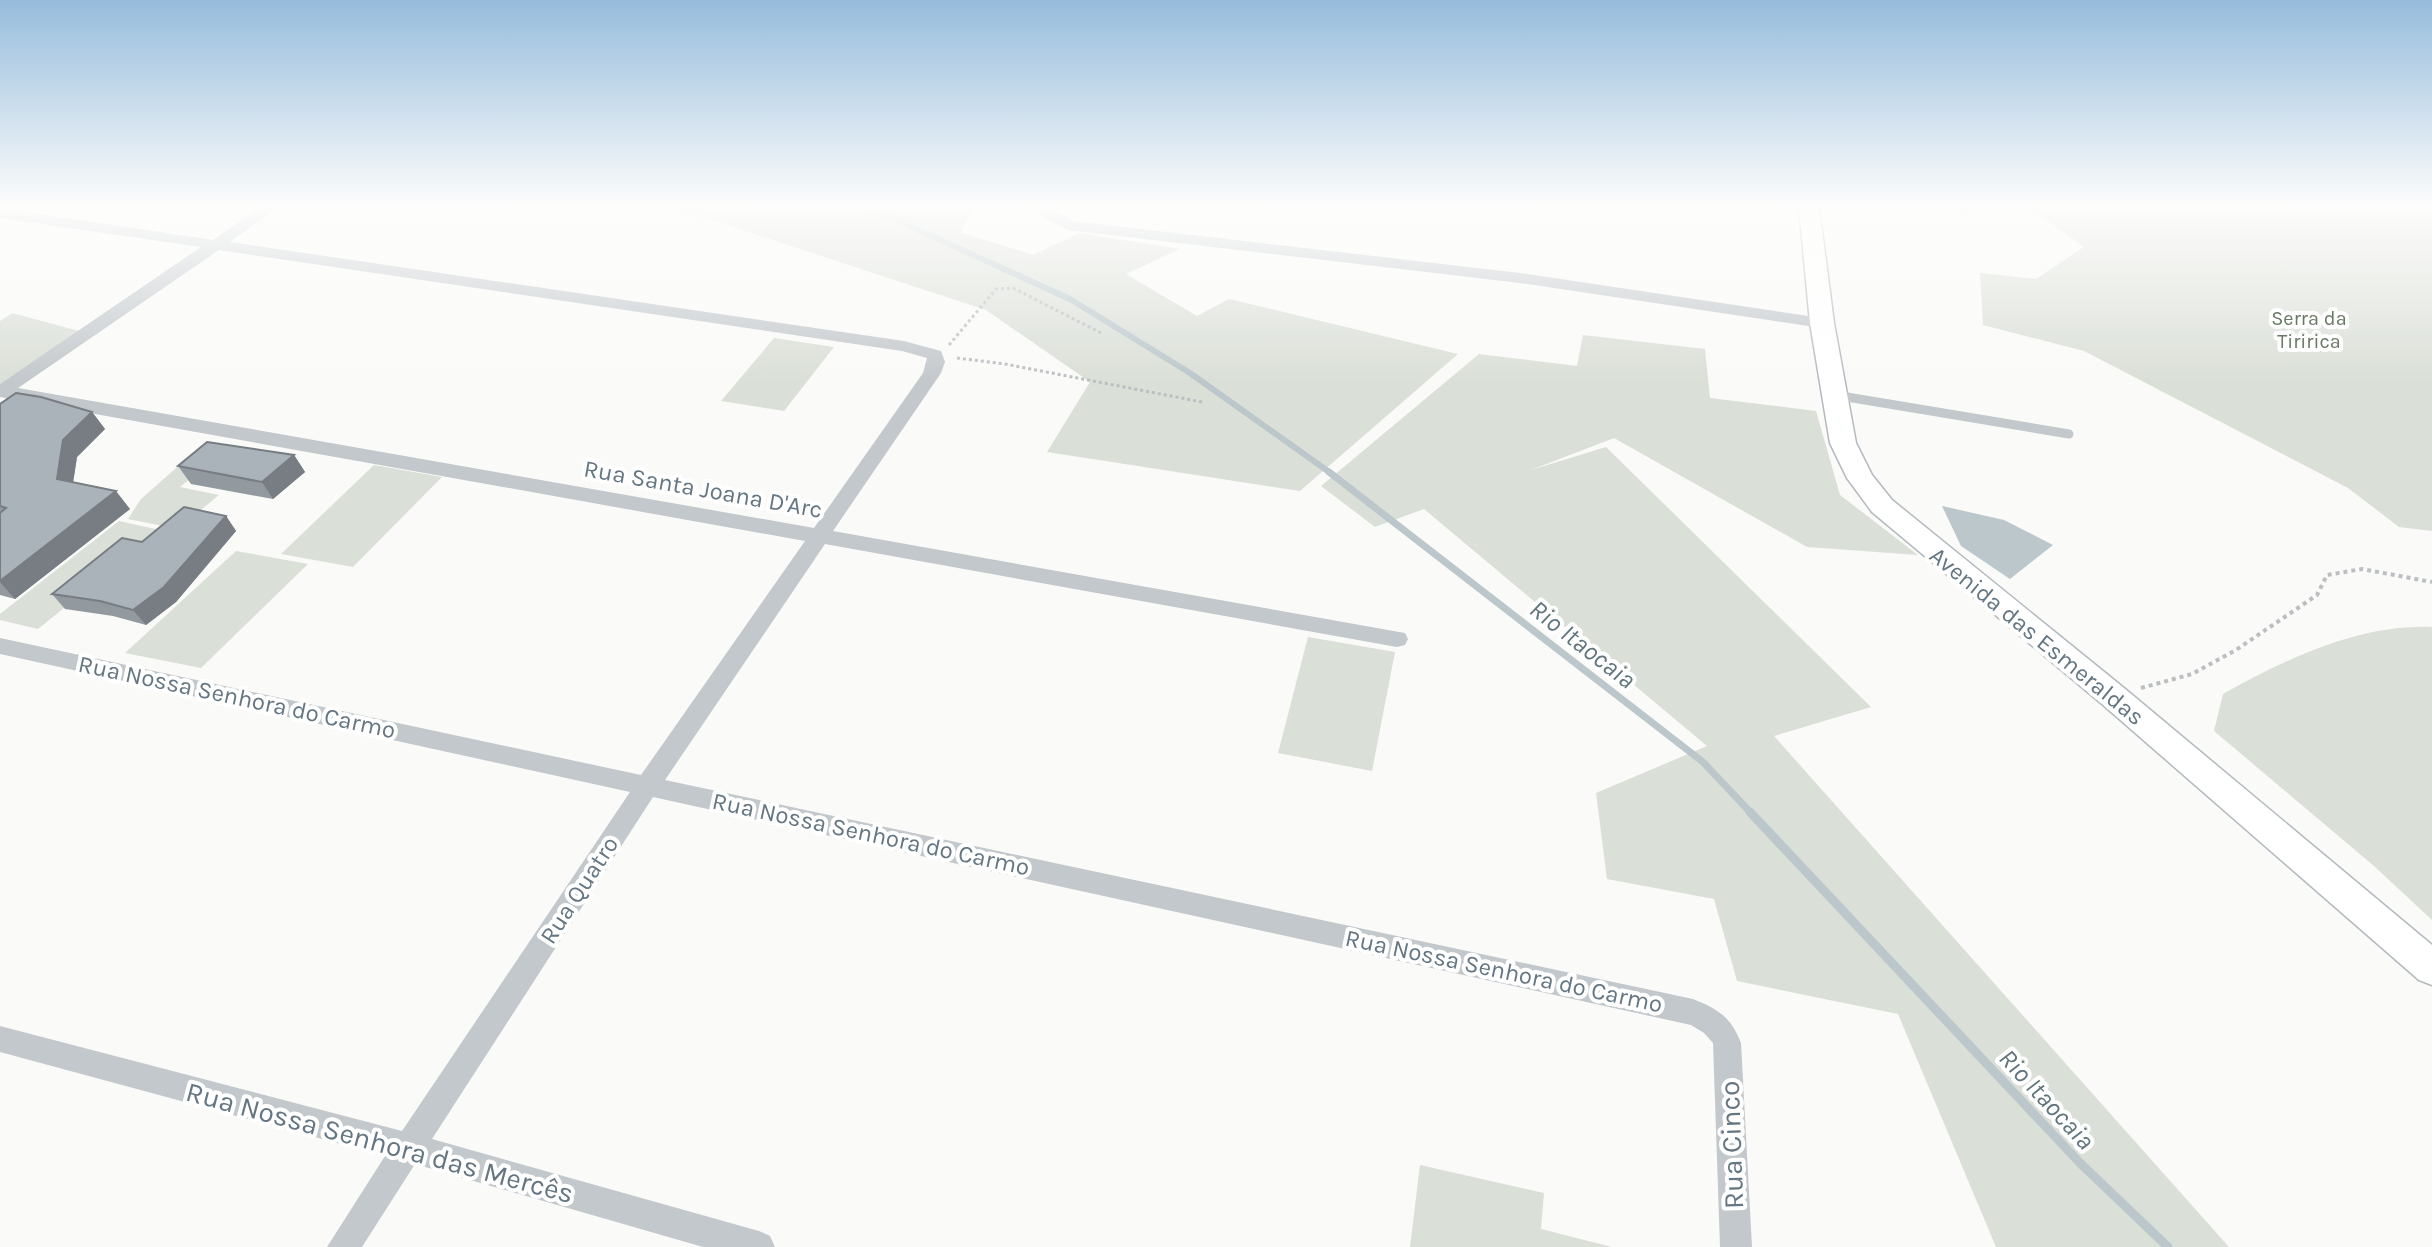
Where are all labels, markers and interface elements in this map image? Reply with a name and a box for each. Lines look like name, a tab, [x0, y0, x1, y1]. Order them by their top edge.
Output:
park label: Serra da Tiririca	[2271, 307, 2347, 353]
street label: Rua Santa Joana D'Arc	[582, 454, 824, 524]
street label: Avenida das Esmeraldas	[1924, 541, 2150, 731]
water label: Rio Itaocaia	[1523, 593, 1642, 695]
street label: Rua Nossa Senhora do Carmo	[76, 650, 398, 744]
street label: Rua Nossa Senhora do Carmo	[710, 787, 1032, 881]
street label: Rua Quatro	[534, 831, 624, 949]
street label: Rua Nossa Senhora do Carmo	[1343, 924, 1665, 1018]
water label: Rio Itaocaia	[1992, 1043, 2101, 1156]
street label: Rua Nossa Senhora das Mercês	[182, 1075, 577, 1210]
street label: Rua Cinco	[1713, 1080, 1750, 1210]

